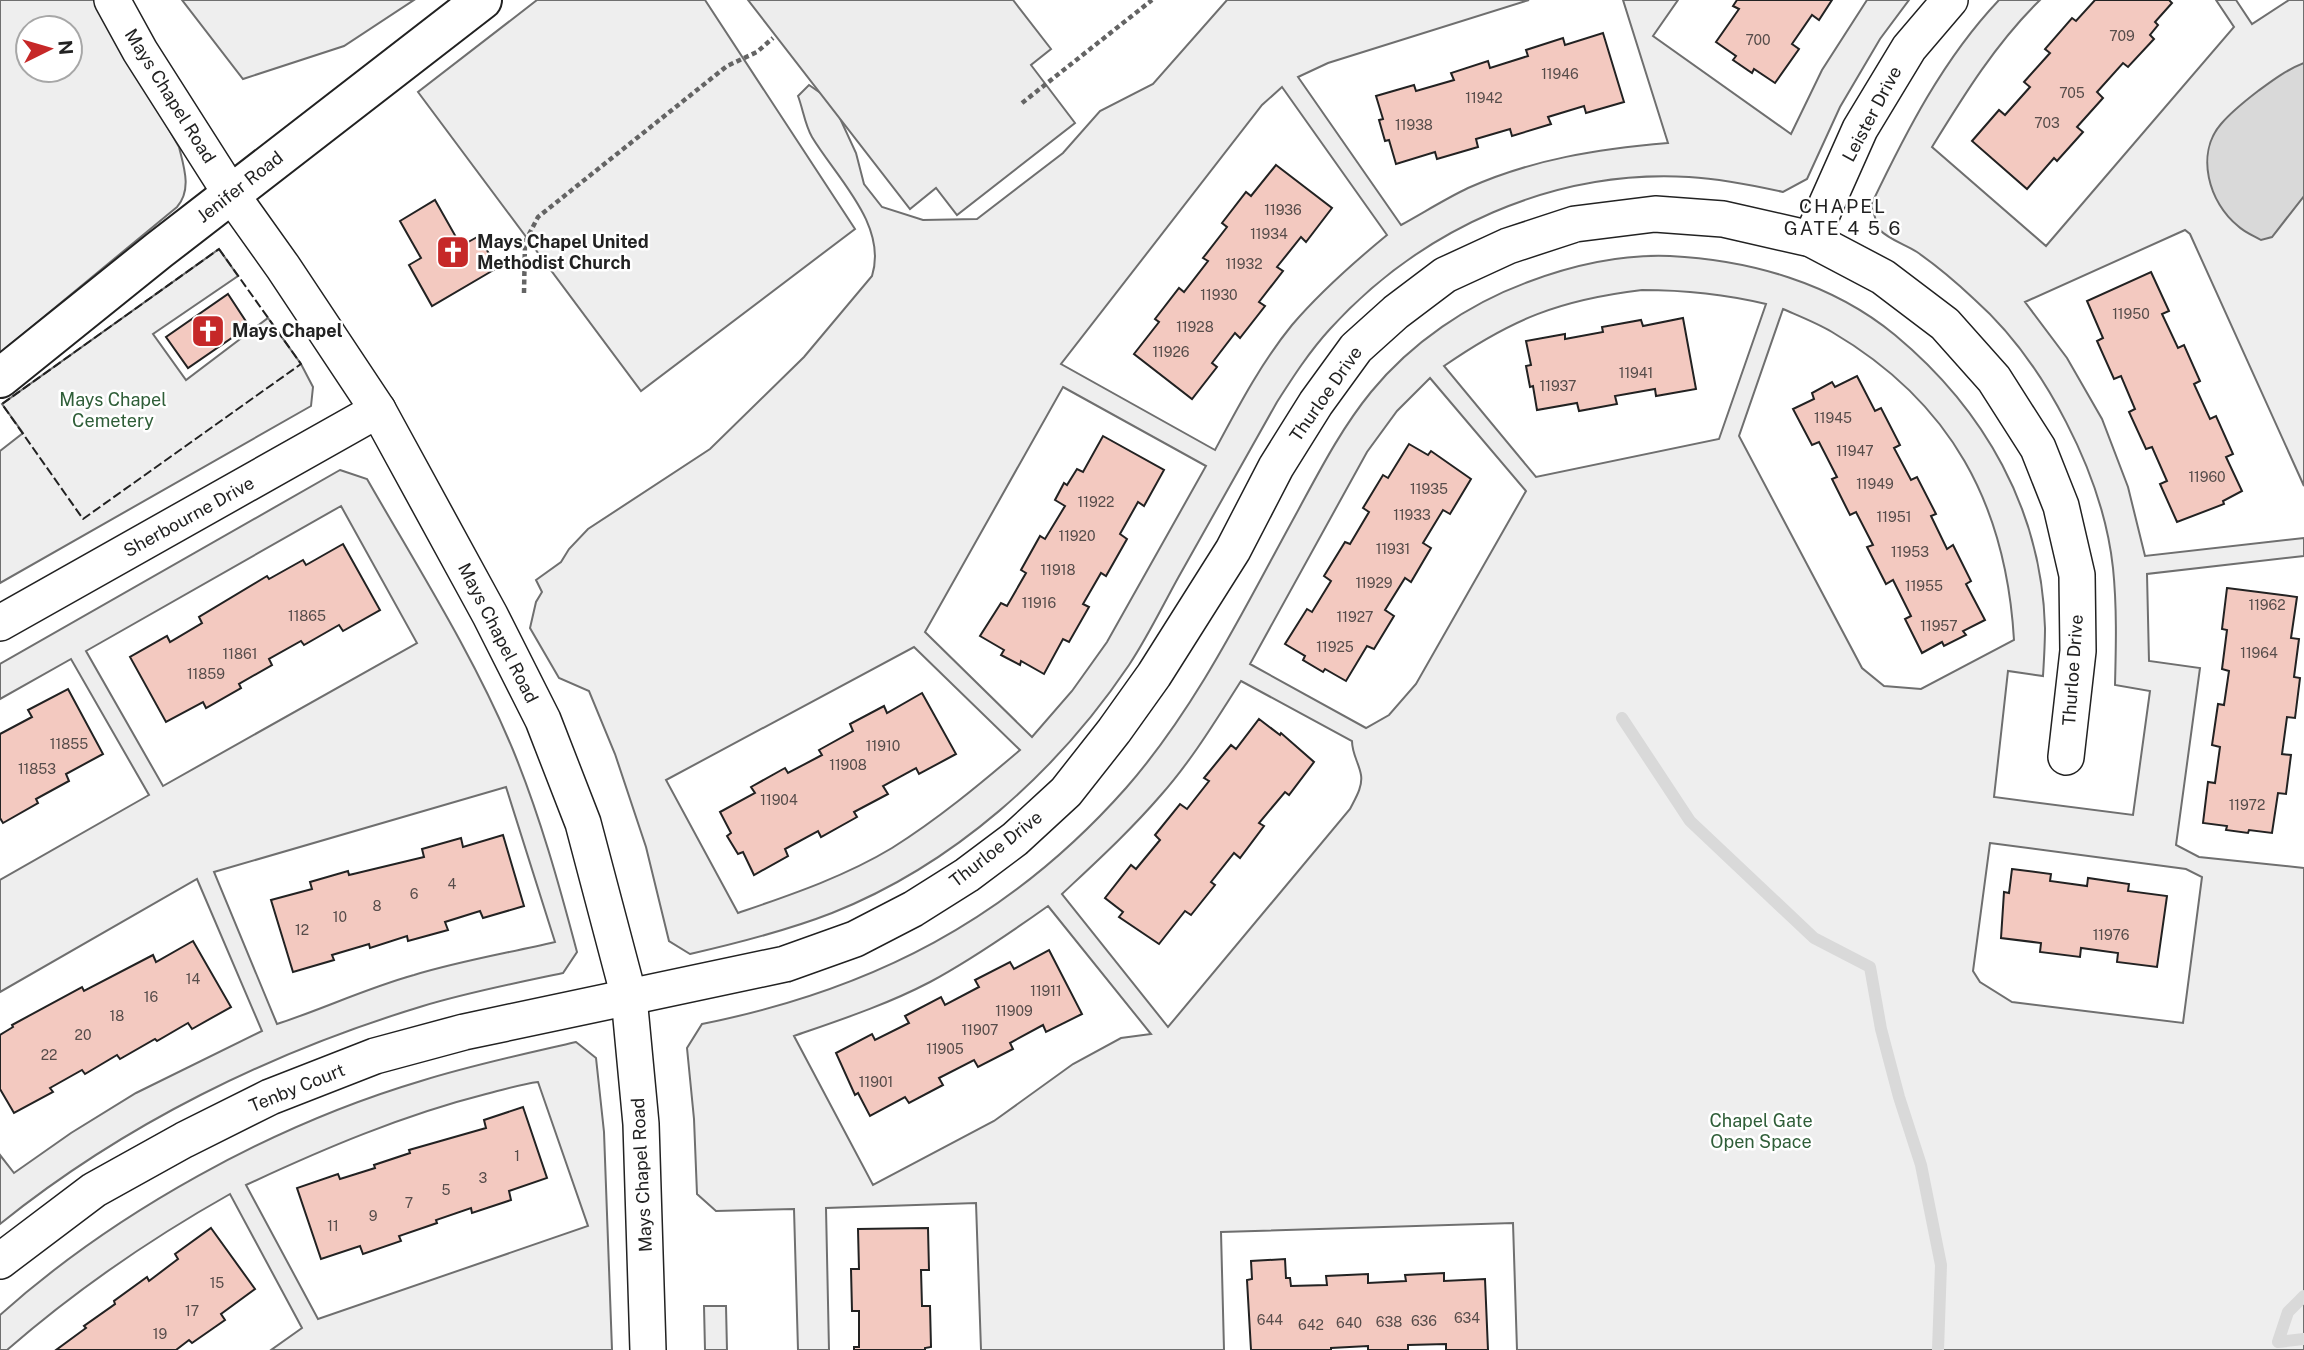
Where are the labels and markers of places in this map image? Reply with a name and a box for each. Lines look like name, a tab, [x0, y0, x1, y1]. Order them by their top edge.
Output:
place label: Mays Chapel United Methodist Church	[477, 231, 649, 273]
church icon: Mays Chapel United Methodist Church	[434, 233, 472, 271]
church icon: Mays Chapel	[189, 312, 227, 350]
place label: Mays Chapel	[232, 320, 343, 341]

